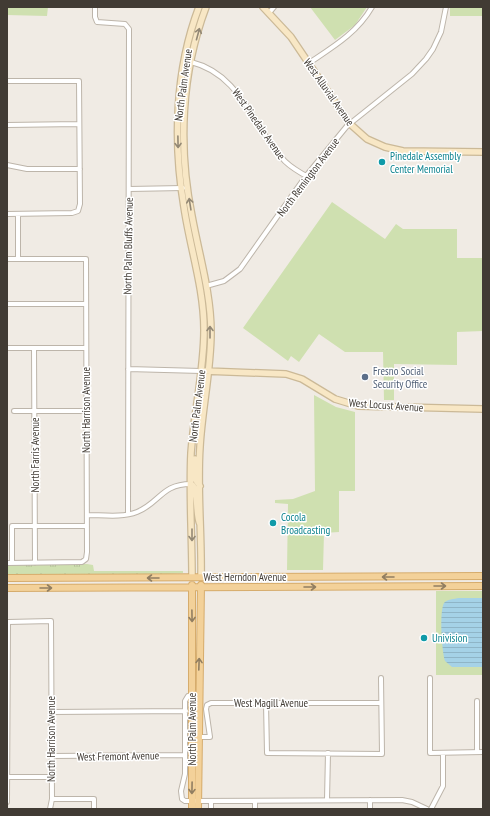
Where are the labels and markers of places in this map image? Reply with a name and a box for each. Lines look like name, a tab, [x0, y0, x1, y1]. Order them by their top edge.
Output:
place label: Pinedale Assembly Center Memorial	[390, 149, 462, 176]
marker: Pinedale Assembly Center Memorial	[377, 157, 387, 167]
place label: Fresno Social Security Office	[373, 364, 428, 391]
marker: Fresno Social Security Office	[360, 372, 370, 382]
place label: Cocola Broadcasting	[281, 510, 330, 537]
marker: Cocola Broadcasting	[268, 518, 278, 528]
place label: Univision	[432, 631, 467, 645]
marker: Univision	[419, 633, 429, 643]

